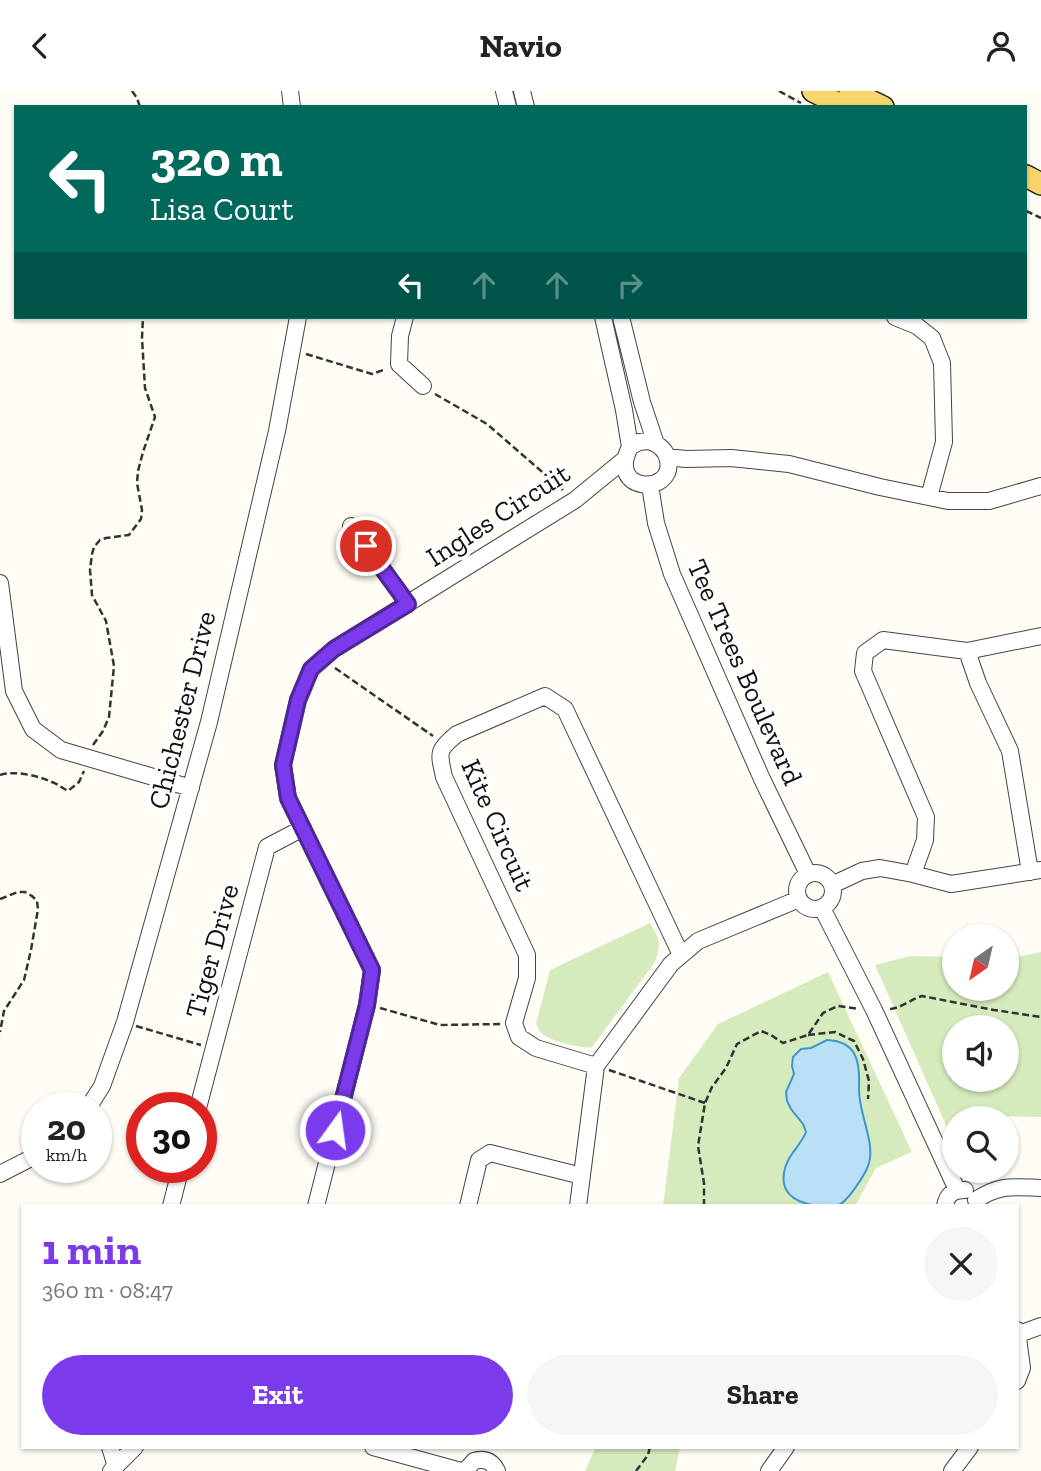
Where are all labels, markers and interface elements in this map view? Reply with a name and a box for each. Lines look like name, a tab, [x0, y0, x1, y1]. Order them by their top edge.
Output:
icon: back	[21, 27, 59, 65]
text: Navio	[479, 27, 562, 65]
icon: person	[982, 27, 1020, 65]
text: 320 m	[150, 130, 283, 189]
icon: left	[35, 133, 126, 224]
text: Lisa Court	[150, 190, 294, 228]
icon: left	[392, 266, 430, 304]
icon: ahead	[465, 266, 503, 304]
icon: ahead	[538, 266, 576, 304]
icon: right	[611, 266, 649, 304]
street label: Ingles Circuit	[420, 456, 576, 574]
pin	[336, 516, 396, 576]
icon: arrive	[347, 527, 385, 565]
street label: Tee Trees Boulevard	[680, 554, 810, 790]
street label: Chichester Drive	[141, 608, 223, 812]
street label: Kite Circuit	[454, 754, 542, 896]
street label: Tiger Drive	[178, 880, 246, 1022]
north arrow	[942, 924, 1018, 1001]
map controls	[942, 924, 1019, 1183]
button: sound	[942, 1015, 1019, 1092]
speed limit sign: 30	[126, 1092, 217, 1183]
position arrow	[298, 1093, 372, 1167]
button: search	[942, 1106, 1019, 1183]
text: 20	[47, 1107, 86, 1149]
text: km/h	[46, 1144, 87, 1166]
text: 1 min	[42, 1224, 141, 1275]
button: close	[924, 1227, 998, 1301]
text: 360 m · 08:47	[42, 1276, 173, 1304]
button: Exit	[42, 1355, 513, 1435]
button: Share	[527, 1355, 998, 1435]

